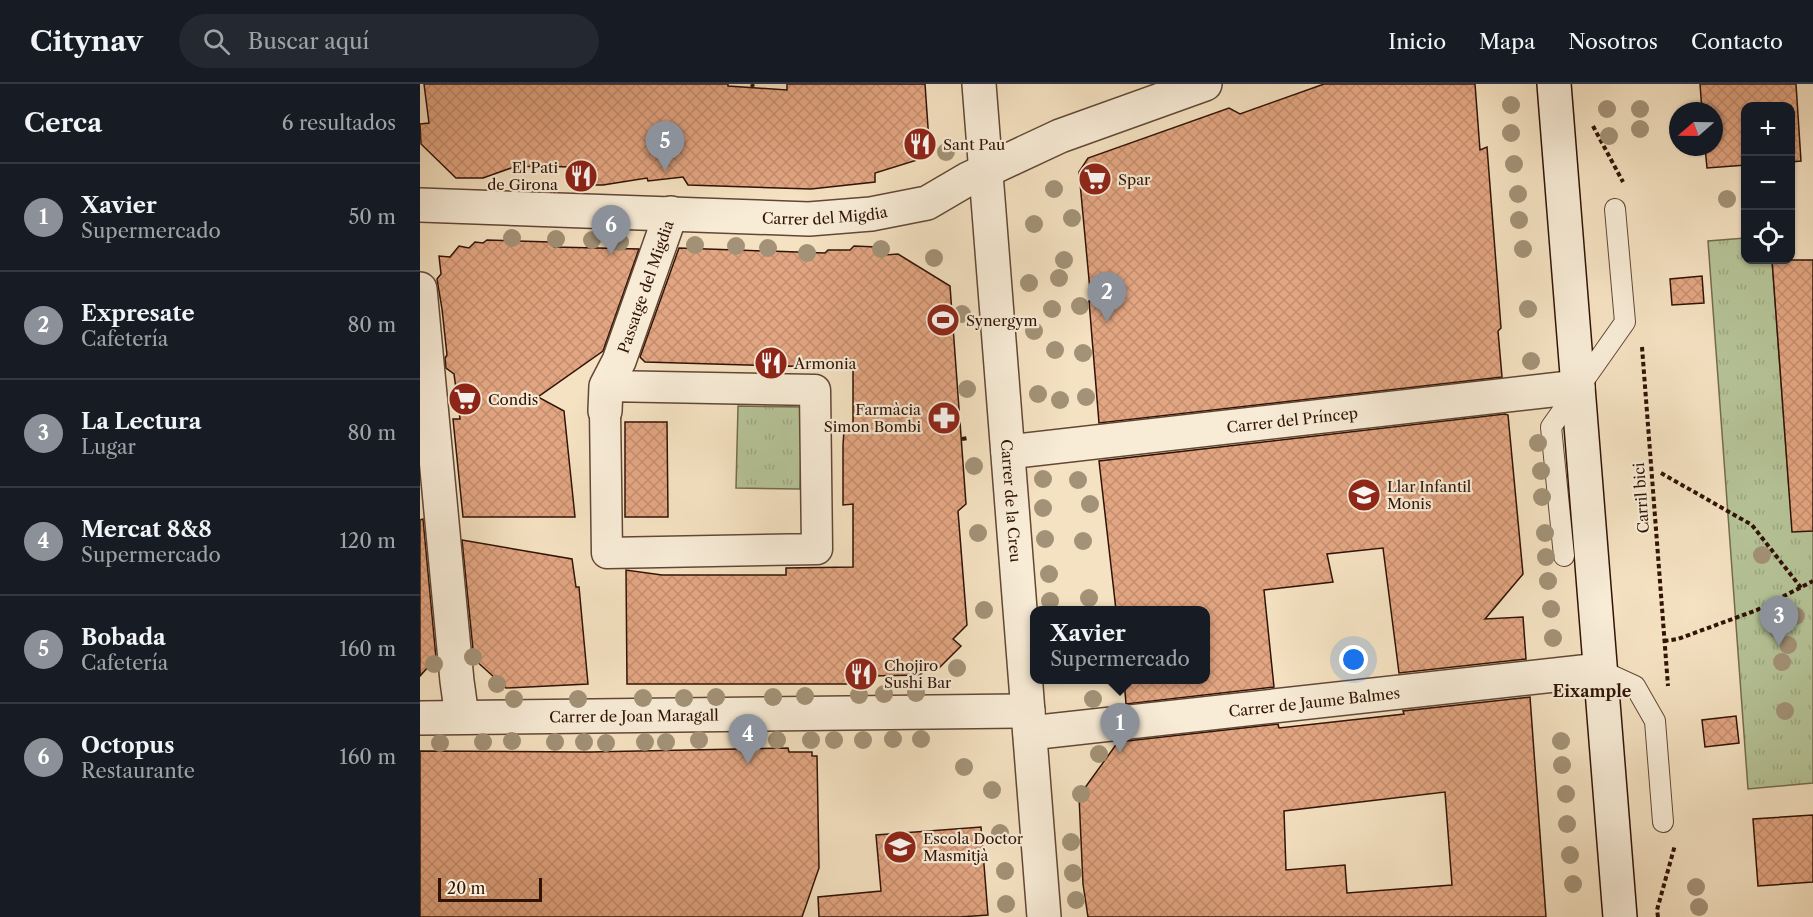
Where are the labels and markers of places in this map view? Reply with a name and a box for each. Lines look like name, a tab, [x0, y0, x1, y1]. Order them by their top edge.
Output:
pin: 5	[646, 122, 684, 171]
restaurant icon: Sant Pau	[902, 126, 938, 162]
place label: Sant Pau	[943, 135, 1005, 154]
place label: El Pati de Girona	[487, 158, 558, 194]
restaurant icon: El Pati de Girona	[563, 158, 599, 194]
supermarket icon: Spar	[1077, 161, 1113, 197]
place label: Spar	[1118, 170, 1151, 189]
pin: 6	[592, 206, 630, 255]
pin: 2	[1088, 272, 1126, 322]
sports icon: Synergym	[925, 302, 961, 338]
place label: Synergym	[966, 311, 1038, 330]
restaurant icon: Armonia	[753, 345, 789, 381]
place label: Armonia	[793, 354, 857, 373]
supermarket icon: Condis	[447, 381, 483, 417]
place label: Condis	[488, 390, 538, 409]
place label: Farmàcia Simon Bombi	[824, 400, 921, 436]
pharmacy icon: Farmàcia Simon Bombi	[926, 400, 962, 436]
school or university icon: Llar Infantil Monis	[1346, 477, 1382, 513]
place label: Llar Infantil Monis	[1387, 477, 1472, 513]
pin: 3	[1760, 596, 1798, 646]
restaurant icon: Chojiro Sushi Bar	[843, 656, 879, 692]
place label: Chojiro Sushi Bar	[884, 656, 952, 692]
pin: 1	[1100, 704, 1140, 753]
pin: 4	[728, 714, 768, 764]
school or university icon: Escola Doctor Masmitjà	[882, 829, 918, 865]
place label: Escola Doctor Masmitjà	[923, 829, 1024, 865]

